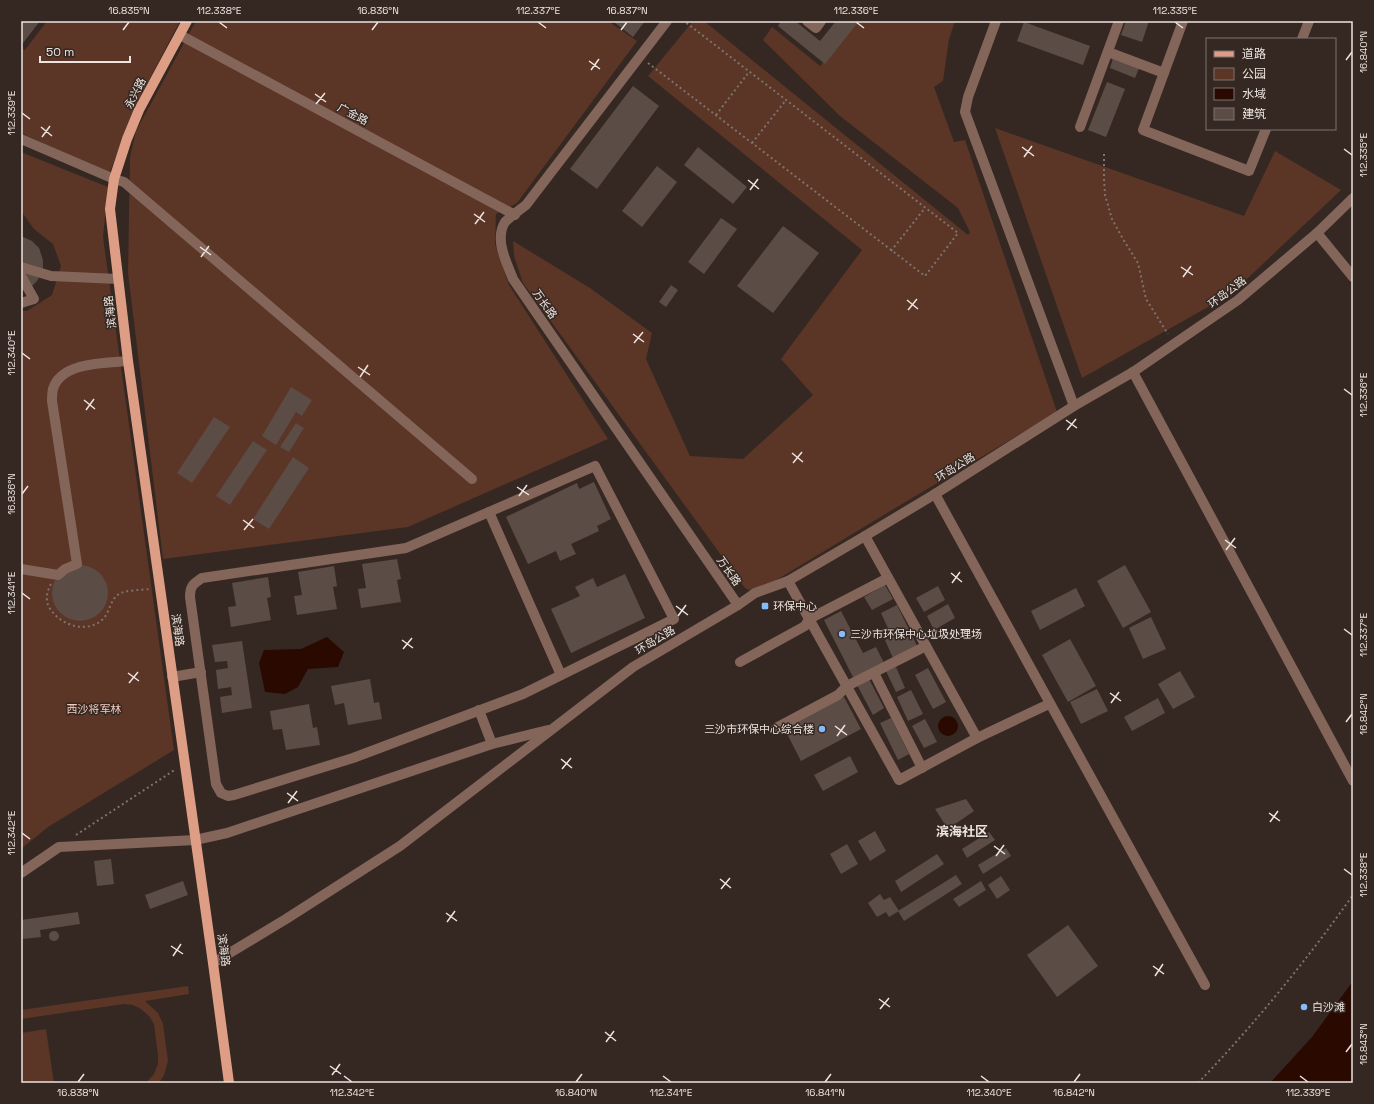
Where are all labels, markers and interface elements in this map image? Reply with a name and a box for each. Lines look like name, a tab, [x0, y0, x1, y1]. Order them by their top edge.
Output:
text: 16.835°N	[108, 4, 150, 17]
text: 112.338°E	[197, 4, 242, 17]
text: 16.836°N	[357, 4, 399, 17]
text: 112.337°E	[516, 4, 560, 17]
text: 16.837°N	[606, 4, 648, 17]
text: 112.336°E	[834, 4, 879, 17]
text: 112.335°E	[1153, 4, 1198, 17]
text: 16.840°N	[1357, 31, 1370, 73]
scale bar	[40, 38, 130, 64]
legend	[1206, 38, 1336, 130]
text: 50 m	[46, 44, 74, 60]
text: 道路	[1242, 46, 1266, 62]
text: 公园	[1242, 66, 1266, 82]
street label: 永兴路	[121, 75, 149, 111]
text: 水域	[1242, 86, 1266, 102]
text: 112.339°E	[5, 90, 18, 135]
street label: 广金路	[335, 100, 371, 128]
text: 建筑	[1242, 106, 1266, 122]
text: 112.335°E	[1357, 132, 1370, 177]
street label: 环岛公路	[1205, 273, 1249, 311]
street label: 万长路	[530, 286, 560, 322]
street label: 滨海路	[101, 295, 119, 329]
text: 112.340°E	[5, 330, 18, 376]
text: 112.336°E	[1357, 372, 1370, 417]
street label: 环岛公路	[933, 449, 977, 485]
text: 16.836°N	[5, 473, 18, 515]
street label: 万长路	[714, 553, 744, 589]
text: 112.341°E	[5, 571, 18, 614]
place label: 环保中心	[773, 599, 817, 613]
marker: 环保中心	[760, 601, 770, 611]
street label: 滨海路	[169, 613, 187, 647]
text: 112.337°E	[1357, 613, 1370, 657]
street label: 环岛公路	[633, 623, 677, 657]
place label: 三沙市环保中心垃圾处理场	[850, 627, 982, 641]
marker: 三沙市环保中心垃圾处理场	[837, 629, 847, 639]
text: 16.842°N	[1357, 693, 1370, 735]
park label: 西沙将军林	[67, 702, 122, 716]
place label: 三沙市环保中心综合楼	[704, 722, 814, 736]
marker: 三沙市环保中心综合楼	[817, 724, 827, 734]
text: 112.342°E	[5, 810, 18, 855]
district label: 滨海社区	[936, 823, 988, 840]
text: 112.338°E	[1357, 852, 1370, 897]
street label: 滨海路	[215, 933, 233, 967]
place label: 白沙滩	[1312, 1000, 1345, 1014]
marker: 白沙滩	[1299, 1002, 1309, 1012]
text: 16.843°N	[1357, 1023, 1370, 1065]
text: 16.838°N	[57, 1086, 99, 1099]
text: 112.342°E	[330, 1086, 375, 1099]
text: 16.840°N	[555, 1086, 597, 1099]
text: 112.341°E	[650, 1086, 693, 1099]
text: 16.841°N	[805, 1086, 845, 1099]
text: 112.340°E	[966, 1086, 1012, 1099]
text: 16.842°N	[1053, 1086, 1095, 1099]
text: 112.339°E	[1286, 1086, 1331, 1099]

